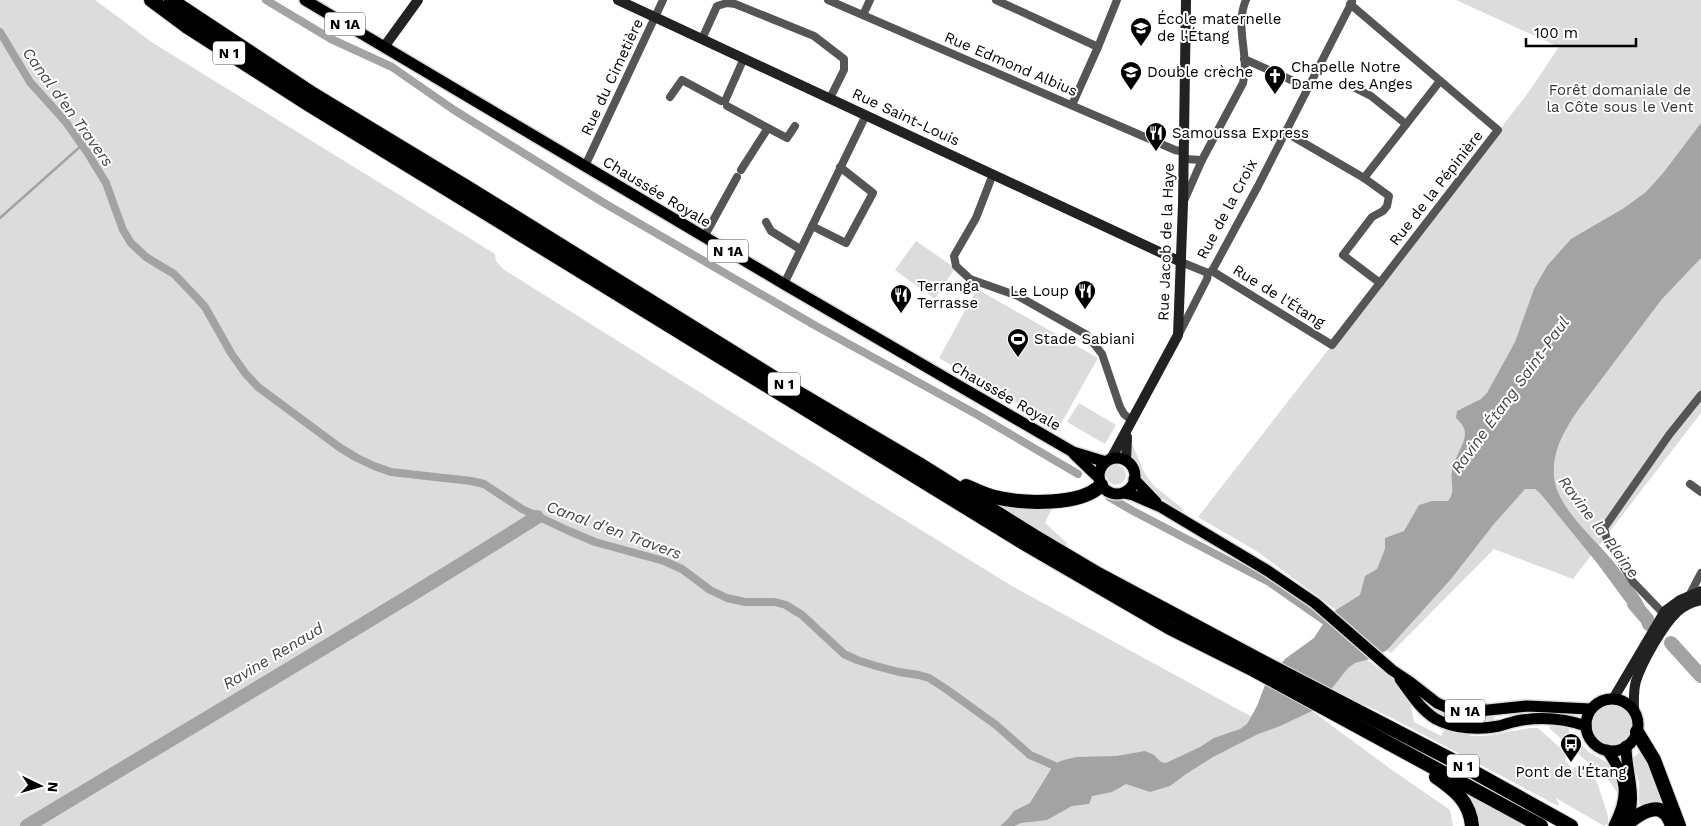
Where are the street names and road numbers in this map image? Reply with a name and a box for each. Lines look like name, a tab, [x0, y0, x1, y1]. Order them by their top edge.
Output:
road number: N 1A	[325, 12, 365, 36]
street label: Rue du Cimetière	[577, 16, 647, 138]
street label: Rue Edmond Albius	[942, 28, 1080, 100]
road number: N 1	[213, 42, 245, 64]
street label: Rue Saint-Louis	[849, 84, 963, 150]
street label: Rue de la Pépinière	[1385, 127, 1487, 249]
street label: Chaussée Royale	[600, 153, 714, 231]
street label: Rue de la Croix	[1193, 156, 1261, 262]
street label: Rue Jacob de la Haye	[1154, 163, 1178, 321]
road number: N 1A	[708, 240, 748, 262]
street label: Rue de l'Étang	[1230, 261, 1328, 331]
street label: Chaussée Royale	[948, 357, 1064, 435]
road number: N 1	[768, 372, 800, 396]
road number: N 1A	[1445, 699, 1485, 722]
road number: N 1	[1447, 754, 1479, 778]

